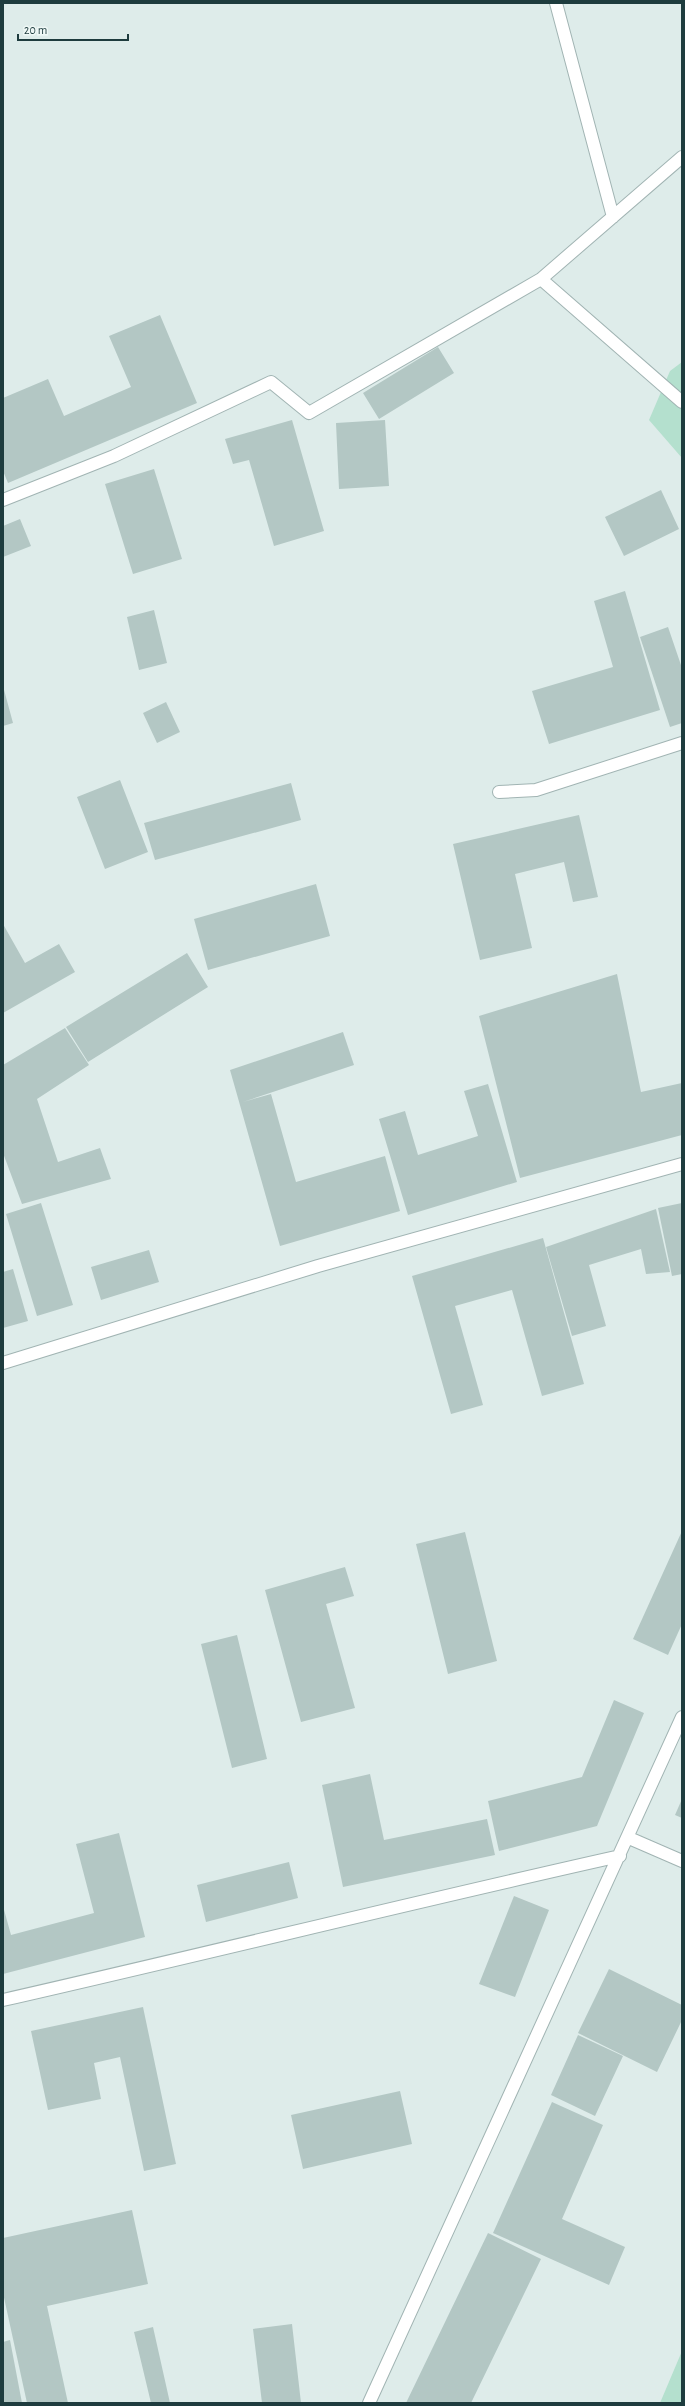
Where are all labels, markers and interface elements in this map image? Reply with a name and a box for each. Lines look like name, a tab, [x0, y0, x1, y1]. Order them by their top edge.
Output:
scale bar	[18, 16, 128, 42]
text: 20 m	[24, 24, 47, 36]

